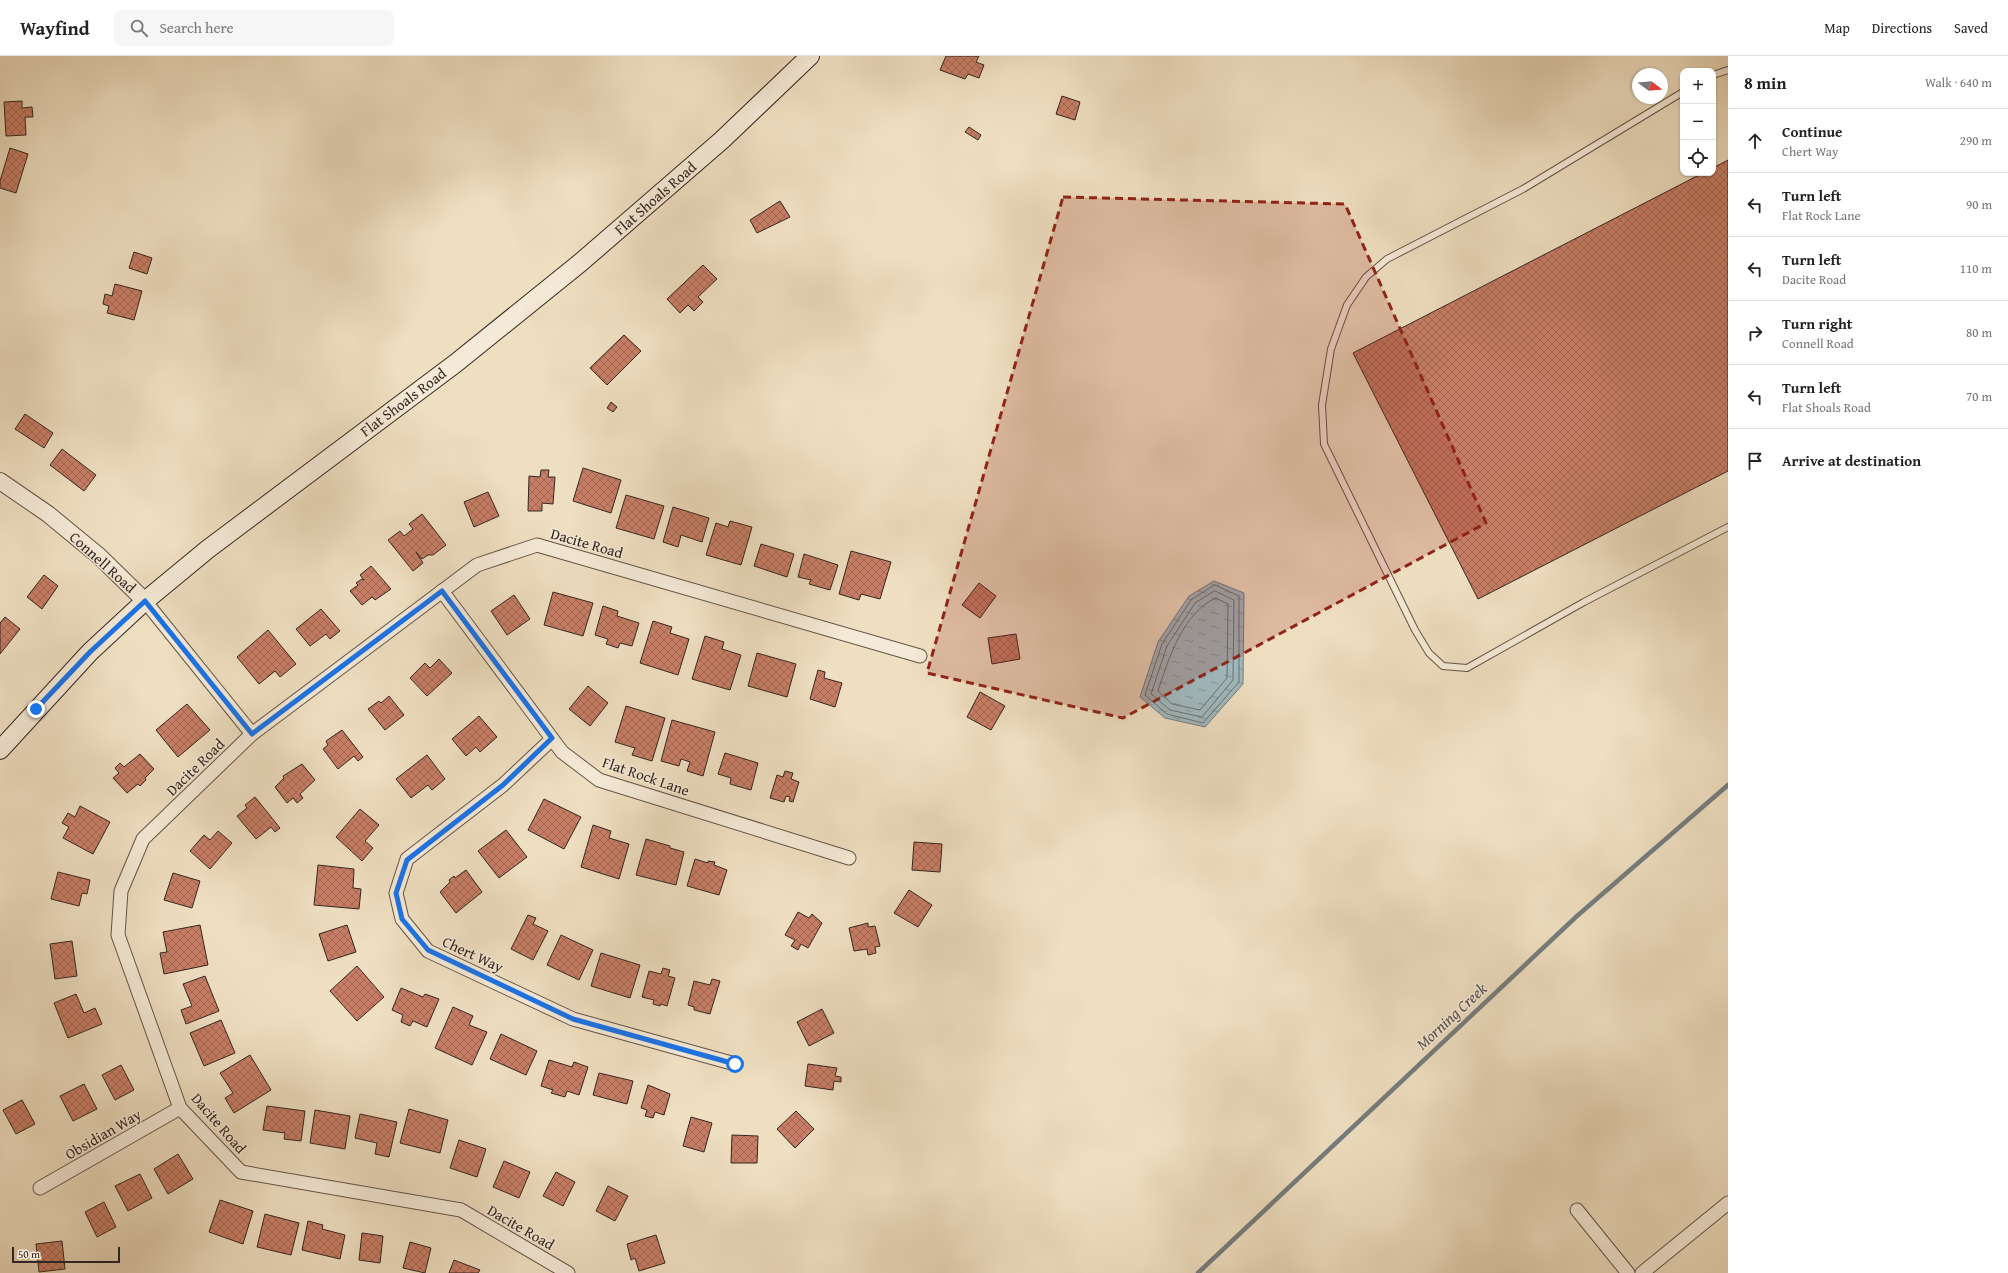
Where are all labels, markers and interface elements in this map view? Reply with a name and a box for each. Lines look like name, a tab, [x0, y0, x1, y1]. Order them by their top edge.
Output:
search box	[114, 10, 394, 46]
text: Wayfind	[20, 14, 90, 42]
icon: search	[128, 17, 150, 39]
text: Search here	[160, 17, 234, 38]
text: Map	[1824, 18, 1850, 38]
text: Directions	[1872, 18, 1932, 38]
text: Saved	[1954, 18, 1988, 38]
north arrow	[1632, 68, 1668, 104]
map controls	[1680, 68, 1716, 176]
button: +	[1680, 68, 1716, 104]
text: 8 min	[1744, 70, 1786, 95]
text: Walk · 640 m	[1925, 73, 1992, 92]
button: −	[1680, 104, 1716, 140]
text: Continue	[1782, 121, 1843, 142]
icon: ahead	[1744, 130, 1766, 152]
text: 290 m	[1960, 131, 1992, 150]
button: locate	[1680, 140, 1716, 176]
text: Chert Way	[1782, 142, 1838, 161]
street label: Flat Shoals Road	[609, 156, 701, 240]
text: Turn left	[1782, 185, 1841, 206]
icon: left	[1744, 194, 1766, 216]
text: 90 m	[1966, 195, 1992, 214]
text: Flat Rock Lane	[1782, 206, 1861, 225]
text: Turn left	[1782, 249, 1841, 270]
icon: left	[1744, 258, 1766, 280]
text: 110 m	[1960, 259, 1992, 278]
text: Dacite Road	[1782, 270, 1846, 289]
text: Turn right	[1782, 313, 1853, 334]
icon: right	[1744, 322, 1766, 344]
text: 80 m	[1966, 323, 1992, 342]
text: Connell Road	[1782, 334, 1854, 353]
street label: Flat Shoals Road	[356, 363, 450, 441]
text: Turn left	[1782, 377, 1841, 398]
icon: left	[1744, 386, 1766, 408]
text: 70 m	[1966, 387, 1992, 406]
text: Flat Shoals Road	[1782, 398, 1871, 417]
icon: arrive	[1744, 450, 1766, 472]
text: Arrive at destination	[1782, 450, 1921, 471]
street label: Dacite Road	[548, 523, 626, 563]
street label: Connell Road	[65, 526, 141, 598]
route end	[27, 700, 45, 718]
street label: Dacite Road	[161, 734, 229, 800]
street label: Flat Rock Lane	[600, 751, 692, 801]
street label: Chert Way	[439, 931, 507, 977]
water label: Morning Creek	[1410, 976, 1492, 1055]
route start	[726, 1055, 744, 1073]
street label: Dacite Road	[187, 1088, 251, 1158]
street label: Obsidian Way	[61, 1103, 145, 1164]
street label: Dacite Road	[484, 1199, 558, 1255]
scale bar	[12, 1245, 120, 1264]
text: 50 m	[18, 1246, 40, 1262]

